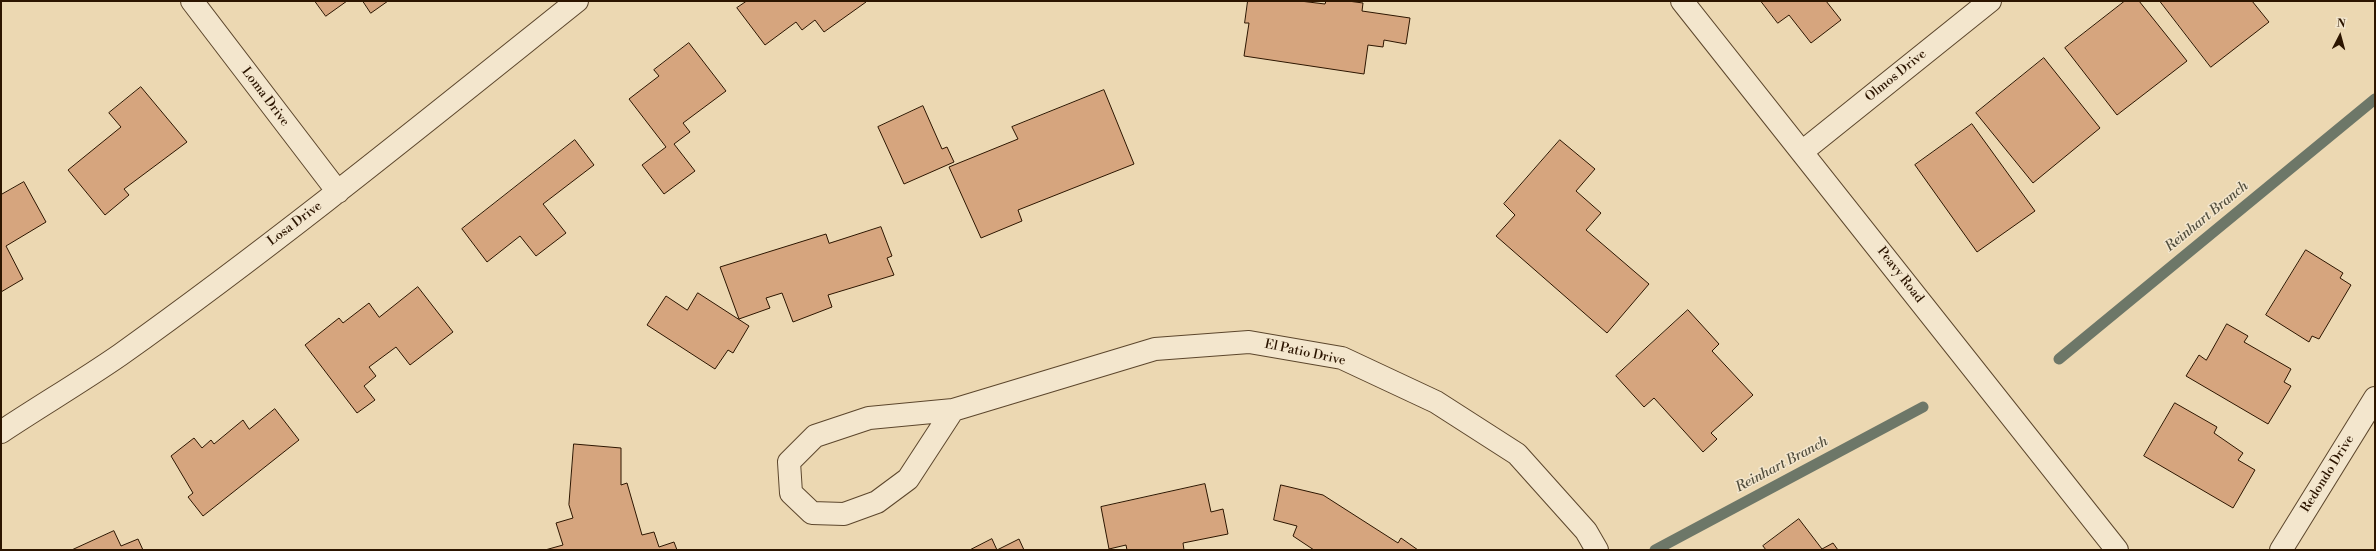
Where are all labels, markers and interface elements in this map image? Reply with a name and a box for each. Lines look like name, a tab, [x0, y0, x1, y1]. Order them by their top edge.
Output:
north arrow	[2320, 16, 2360, 56]
text: N	[2336, 17, 2346, 31]
street label: Olmos Drive	[1862, 47, 1930, 105]
street label: Loma Drive	[238, 64, 292, 130]
water label: Reinhart Branch	[2162, 178, 2252, 256]
street label: Losa Drive	[265, 199, 325, 249]
street label: Peavy Road	[1873, 244, 1927, 306]
street label: El Patio Drive	[1263, 337, 1347, 369]
street label: Redondo Drive	[2298, 432, 2358, 516]
water label: Reinhart Branch	[1733, 434, 1831, 496]

